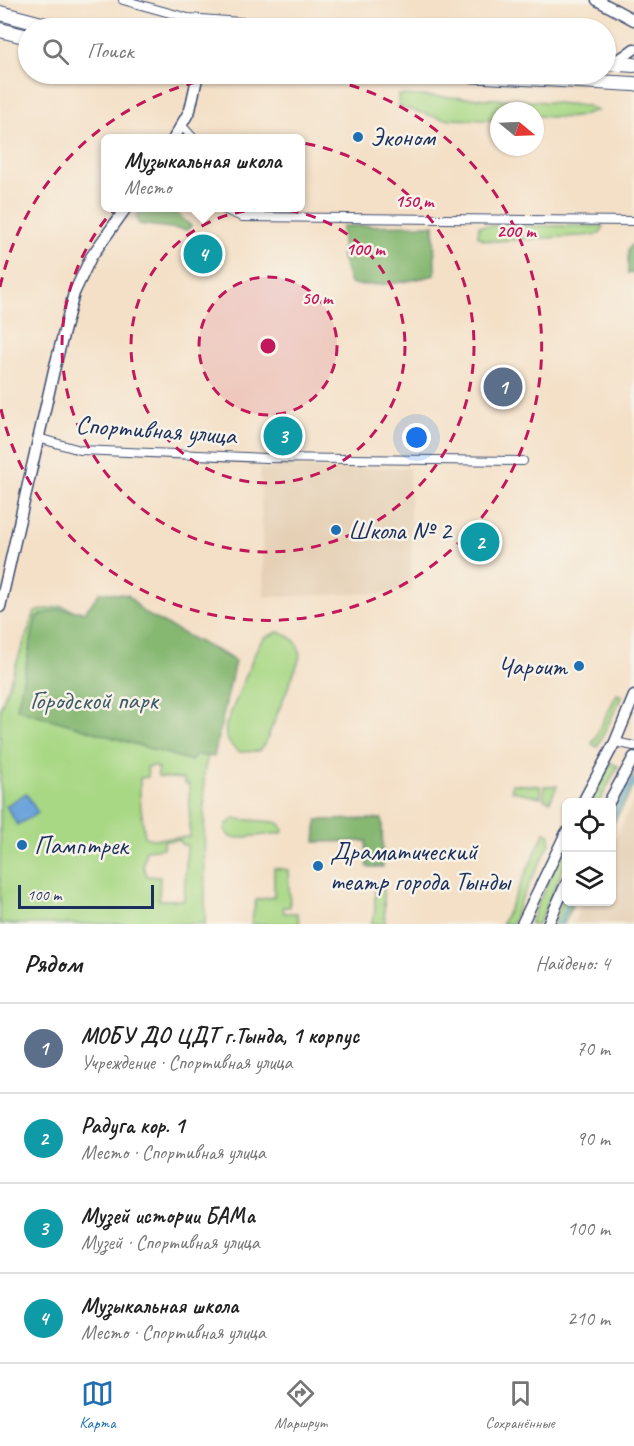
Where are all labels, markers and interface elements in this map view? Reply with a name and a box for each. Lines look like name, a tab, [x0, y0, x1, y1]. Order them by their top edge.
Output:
search box	[18, 18, 616, 84]
icon: search	[39, 35, 72, 68]
text: Поиск	[87, 37, 133, 65]
north arrow	[490, 102, 544, 156]
place label: Эконом	[370, 121, 437, 154]
marker: Эконом	[351, 130, 365, 144]
popup	[101, 134, 305, 212]
text: Музыкальная школа	[124, 147, 282, 175]
text: Место	[124, 175, 172, 200]
text: 150 m	[395, 190, 435, 212]
text: 200 m	[497, 220, 537, 242]
pin: 4	[184, 232, 222, 276]
text: 100 m	[346, 238, 386, 260]
text: 50 m	[302, 287, 334, 309]
centre of rings	[258, 336, 278, 356]
pin: 1	[484, 364, 522, 410]
street label: Спортивная улица	[75, 408, 239, 452]
pin: 3	[264, 414, 302, 458]
your location	[402, 423, 431, 452]
place label: Школа № 2	[348, 514, 453, 547]
pin: 2	[460, 520, 500, 564]
marker: Школа № 2	[329, 523, 343, 537]
place label: Чароит	[498, 650, 569, 683]
marker: Чароит	[572, 659, 586, 673]
park label: Городской парк	[30, 684, 159, 717]
map controls	[562, 798, 616, 906]
button: locate	[562, 798, 616, 852]
place label: Памптрек	[34, 829, 130, 862]
place label: Драматический театр города Тынды	[330, 835, 512, 898]
marker: Памптрек	[15, 838, 29, 852]
button: layers	[562, 852, 616, 906]
marker: Драматический театр города Тынды	[311, 859, 325, 873]
scale bar	[18, 882, 154, 910]
text: 100 m	[27, 885, 61, 905]
text: Рядом	[24, 947, 82, 980]
text: Найдено: 4	[535, 951, 610, 976]
text: МОБУ ДО ЦДТ г.Тында, 1 корпус	[81, 1022, 359, 1050]
text: 1	[39, 1036, 48, 1061]
text: 70 m	[576, 1036, 610, 1061]
text: Учреждение · Спортивная улица	[81, 1050, 292, 1075]
text: Радуга кор. 1	[81, 1112, 184, 1140]
text: 2	[39, 1126, 48, 1151]
text: 90 m	[576, 1126, 610, 1151]
text: Место · Спортивная улица	[81, 1140, 266, 1165]
text: Музей истории БАМа	[81, 1202, 255, 1230]
text: 3	[39, 1216, 48, 1241]
text: 100 m	[567, 1216, 610, 1241]
text: Музей · Спортивная улица	[81, 1230, 260, 1255]
text: Музыкальная школа	[81, 1292, 238, 1320]
text: 4	[39, 1306, 48, 1331]
text: 210 m	[567, 1306, 610, 1331]
text: Место · Спортивная улица	[81, 1320, 266, 1345]
tab: Карта	[79, 1377, 116, 1433]
tab: Маршрут	[274, 1377, 327, 1433]
tab: Сохранённые	[485, 1377, 555, 1433]

